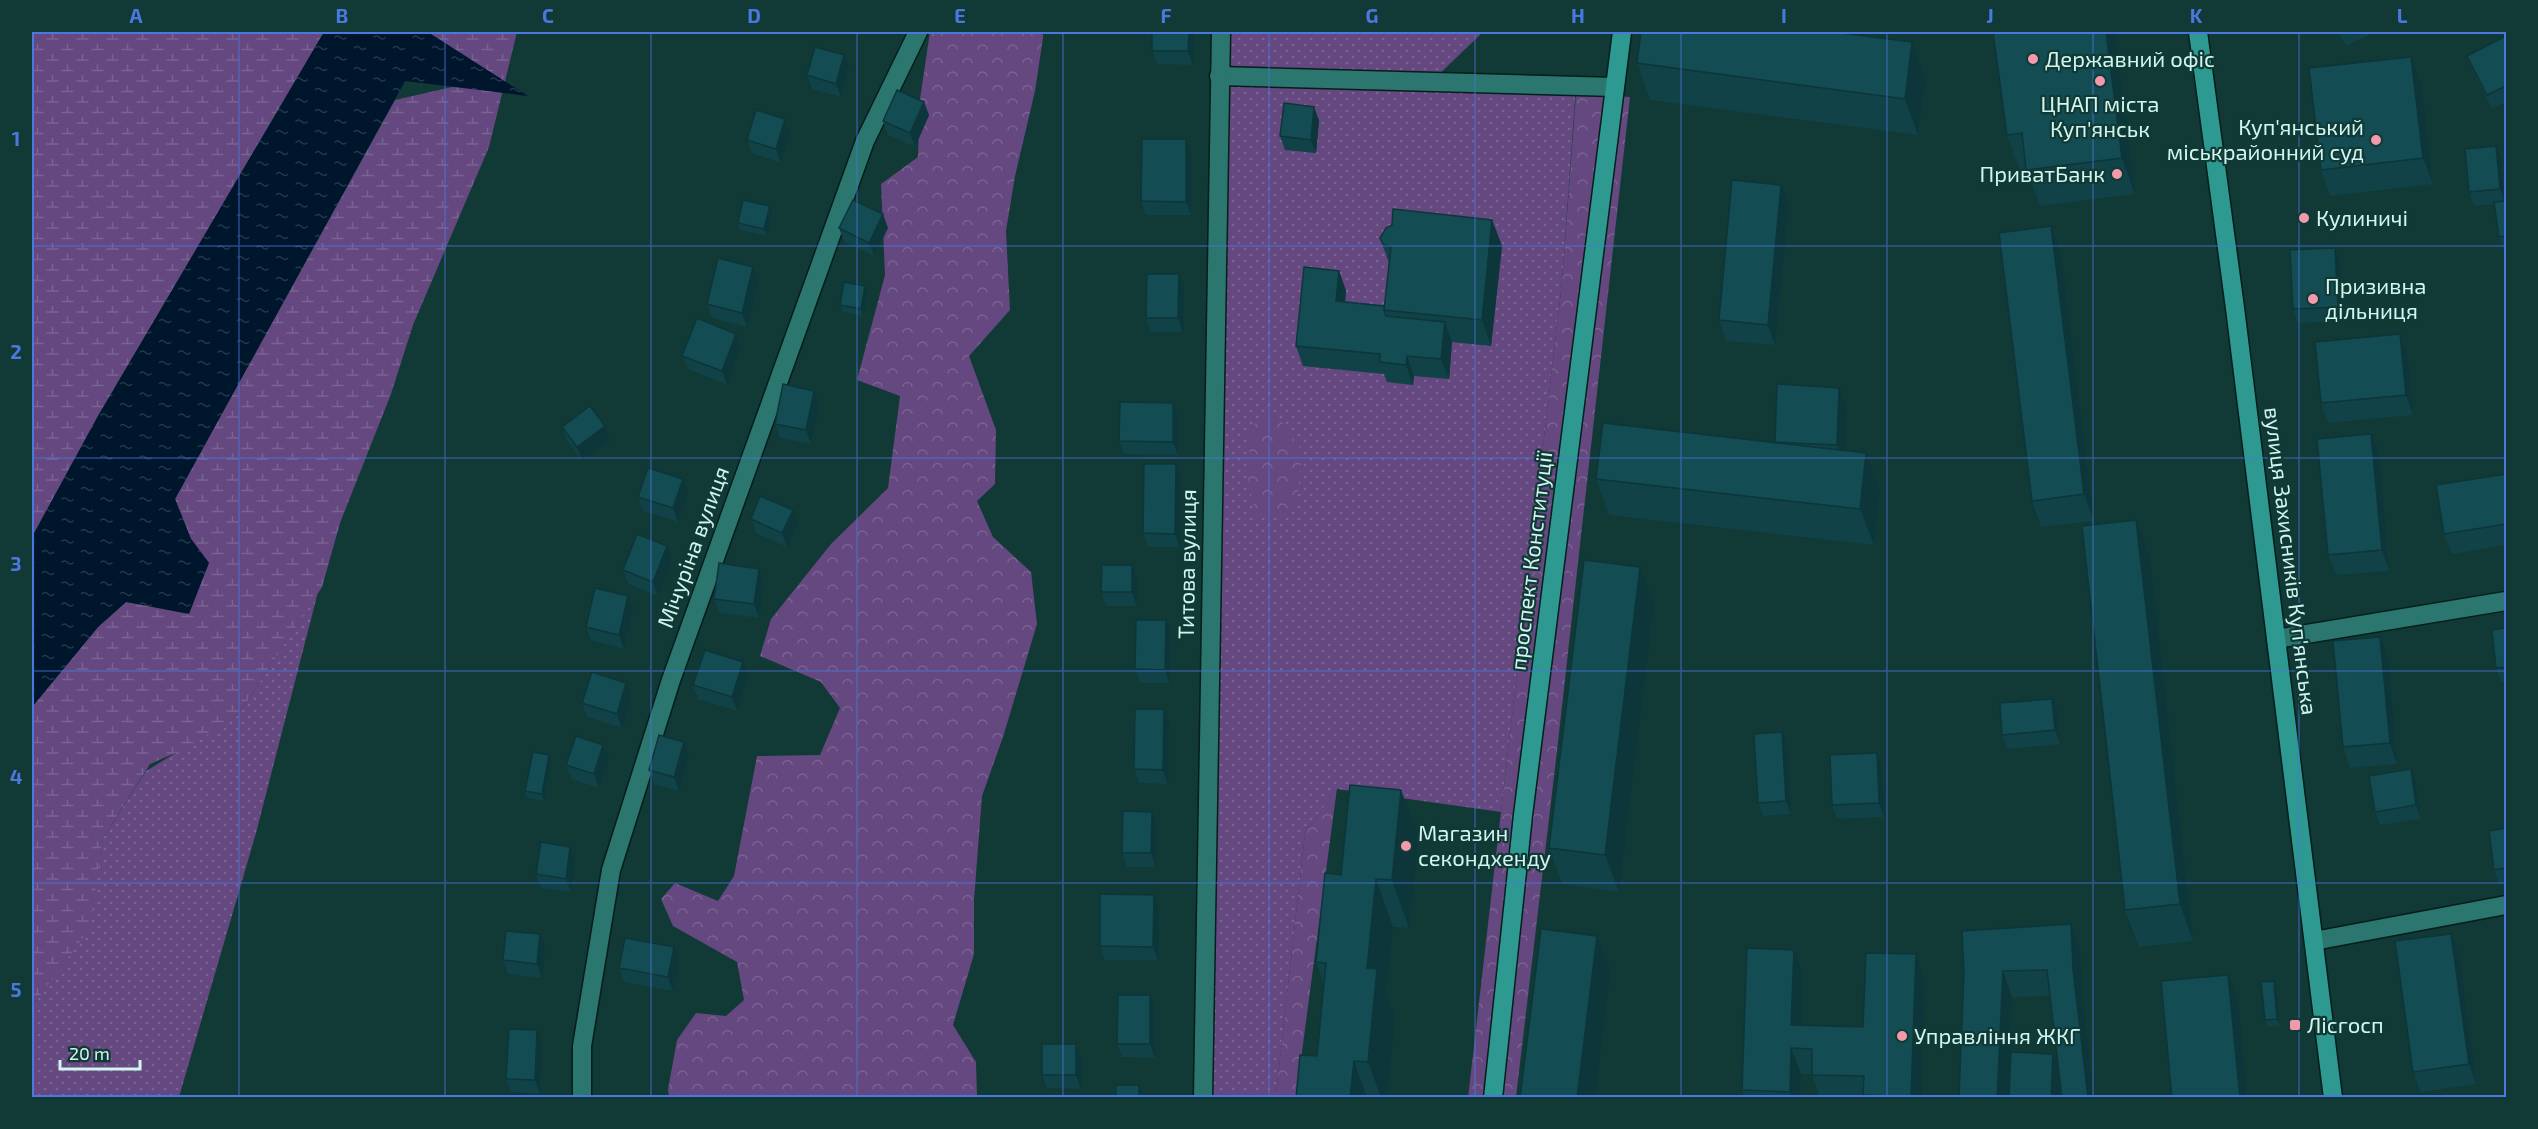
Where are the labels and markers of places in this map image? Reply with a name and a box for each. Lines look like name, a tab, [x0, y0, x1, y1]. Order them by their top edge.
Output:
place label: Державний офіс	[2045, 45, 2215, 71]
marker: Державний офіс	[2026, 52, 2040, 66]
marker: ЦНАП міста Куп'янськ	[2093, 74, 2107, 88]
place label: ЦНАП міста Куп'янськ	[2041, 90, 2159, 142]
place label: Куп'янський міськрайонний суд	[2167, 113, 2364, 165]
marker: Куп'янський міськрайонний суд	[2369, 133, 2383, 147]
place label: ПриватБанк	[1980, 160, 2105, 186]
marker: ПриватБанк	[2110, 167, 2124, 181]
place label: Кулиничі	[2316, 204, 2408, 231]
marker: Кулиничі	[2297, 211, 2311, 225]
place label: Призивна дільниця	[2325, 272, 2426, 323]
marker: Призивна дільниця	[2306, 292, 2320, 306]
place label: Магазин секондхенду	[1418, 819, 1551, 871]
marker: Магазин секондхенду	[1399, 839, 1413, 853]
place label: Лісгосп	[2307, 1011, 2384, 1037]
marker: Лісгосп	[2288, 1018, 2302, 1032]
place label: Управління ЖКГ	[1914, 1022, 2080, 1048]
marker: Управління ЖКГ	[1895, 1029, 1909, 1043]

